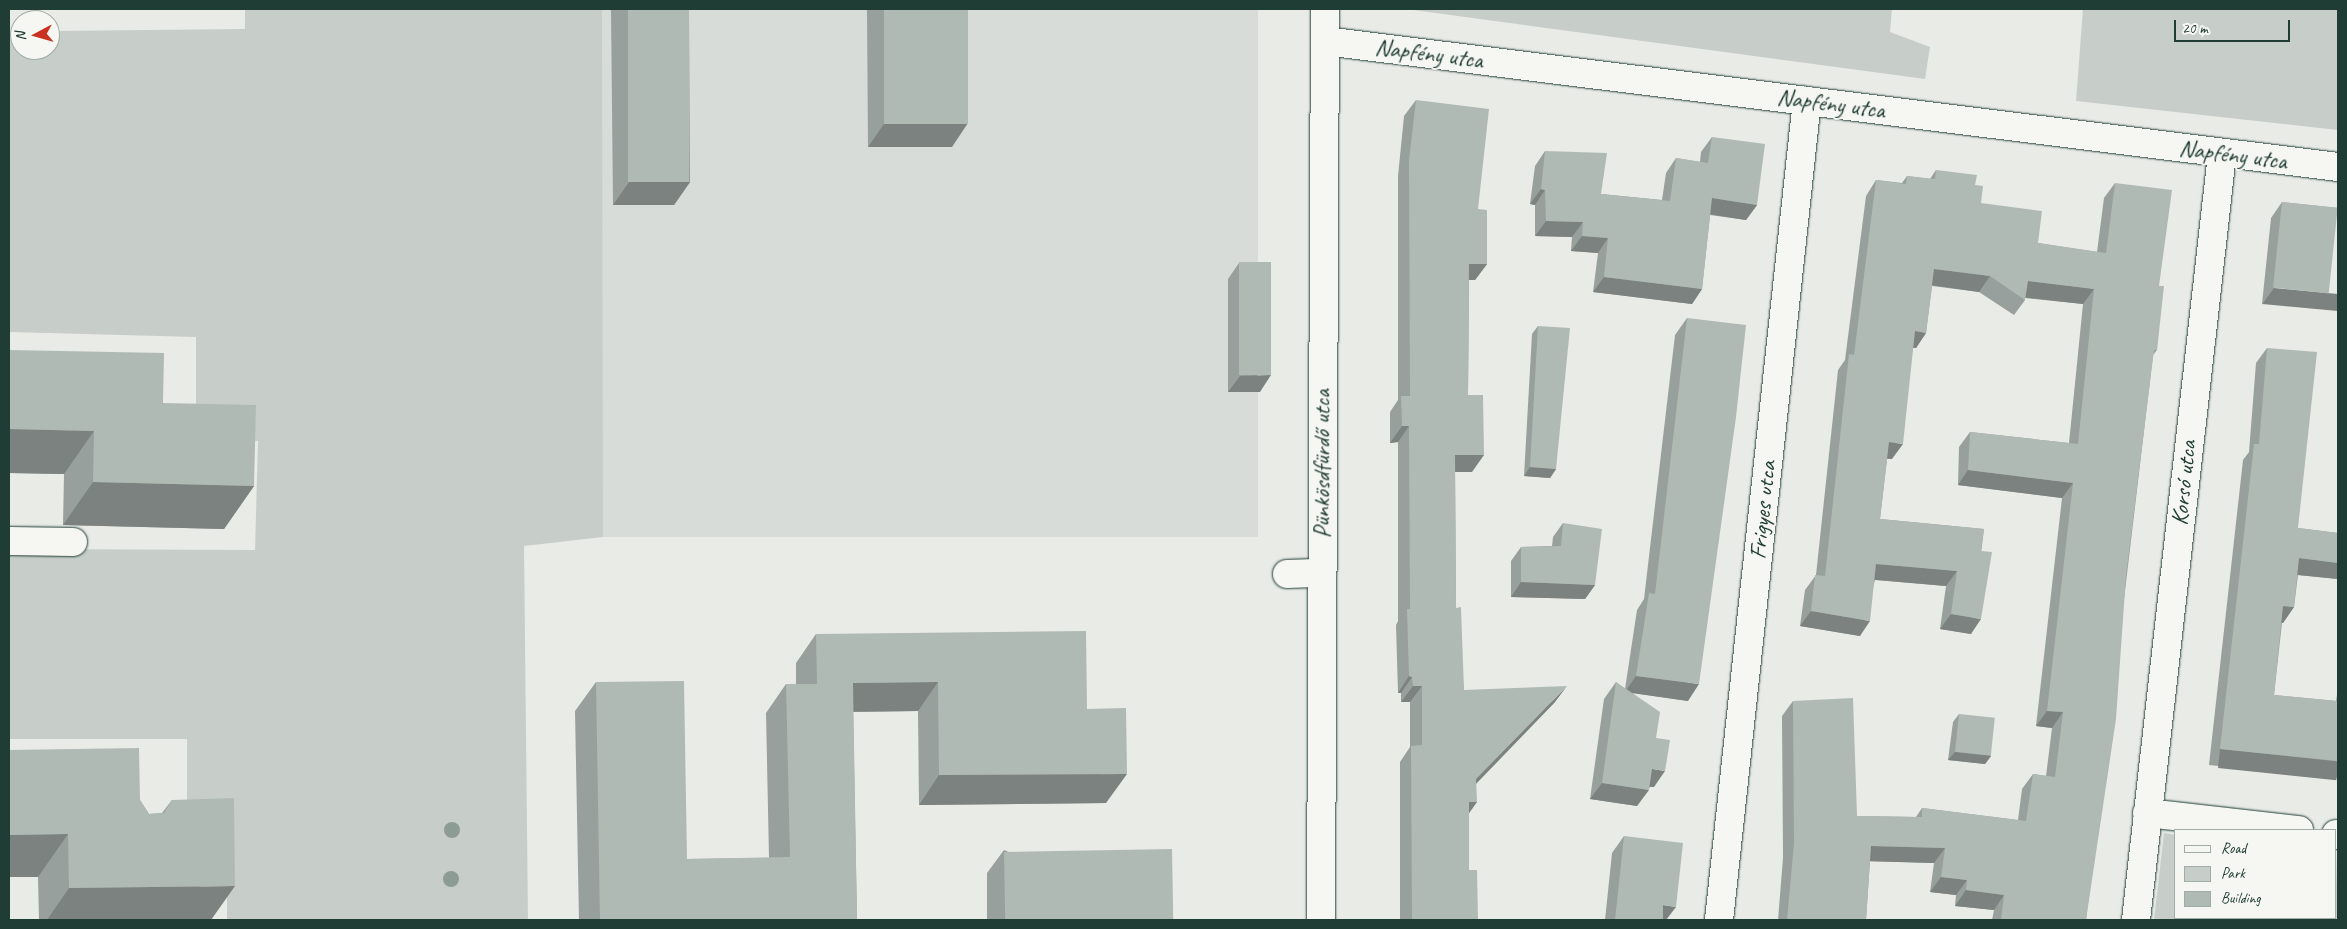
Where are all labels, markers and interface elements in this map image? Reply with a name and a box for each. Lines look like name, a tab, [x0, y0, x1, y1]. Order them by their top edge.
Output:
north arrow	[10, 10, 60, 60]
scale bar	[2177, 10, 2293, 42]
text: 20 m	[2182, 19, 2208, 38]
text: N	[12, 31, 29, 42]
street label: Napfény utca	[1373, 33, 1485, 75]
street label: Napfény utca	[1775, 83, 1887, 125]
street label: Napfény utca	[2177, 134, 2289, 176]
street label: Pünkösdfürdő utca	[1308, 390, 1336, 538]
street label: Korsó utca	[2165, 439, 2203, 527]
street label: Frigyes utca	[1744, 460, 1782, 560]
legend	[2174, 829, 2337, 919]
text: Road	[2221, 839, 2246, 858]
text: Park	[2221, 864, 2245, 883]
text: Building	[2221, 889, 2260, 908]

